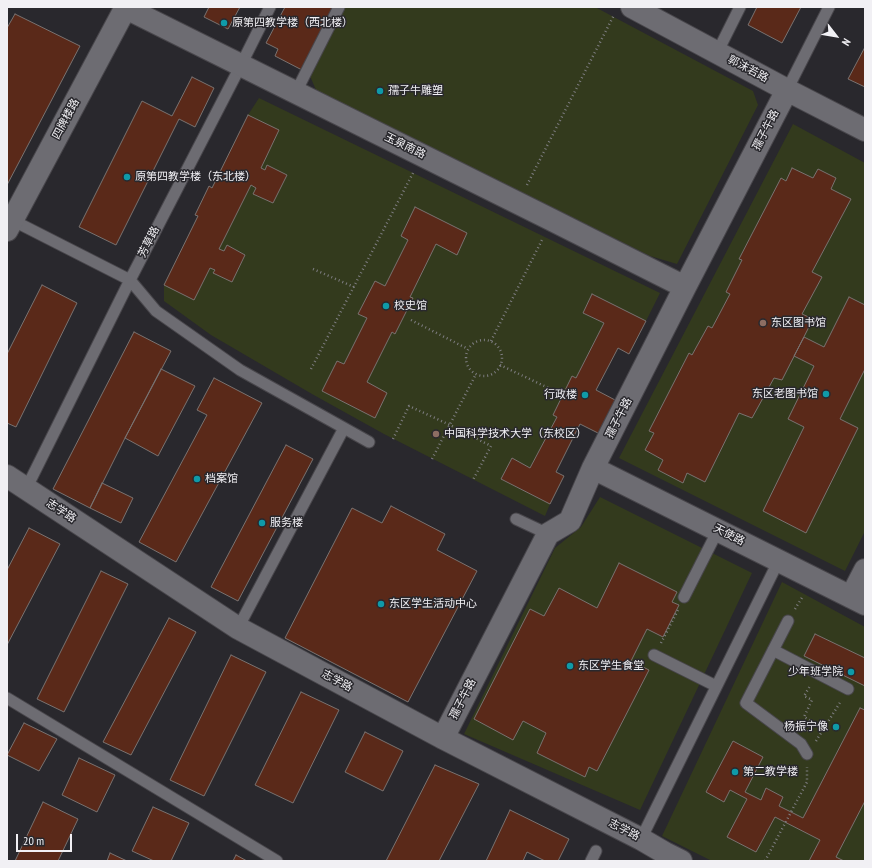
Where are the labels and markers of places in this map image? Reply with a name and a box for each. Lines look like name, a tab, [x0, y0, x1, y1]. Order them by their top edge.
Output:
place label: 原第四教学楼（西北楼）	[232, 16, 353, 30]
marker: 原第四教学楼（西北楼）	[219, 18, 229, 28]
place label: 孺子牛雕塑	[388, 84, 443, 98]
marker: 孺子牛雕塑	[375, 86, 385, 96]
place label: 原第四教学楼（东北楼）	[135, 170, 256, 184]
marker: 原第四教学楼（东北楼）	[122, 172, 132, 182]
place label: 校史馆	[394, 299, 427, 313]
marker: 校史馆	[381, 301, 391, 311]
place label: 东区图书馆	[771, 316, 826, 330]
marker: 东区图书馆	[758, 318, 768, 328]
place label: 东区老图书馆	[752, 387, 818, 401]
place label: 行政楼	[544, 388, 577, 402]
marker: 东区老图书馆	[821, 389, 831, 399]
marker: 行政楼	[580, 390, 590, 400]
place label: 中国科学技术大学（东校区）	[444, 427, 587, 441]
marker: 中国科学技术大学（东校区）	[431, 429, 441, 439]
place label: 档案馆	[205, 472, 238, 486]
marker: 档案馆	[192, 474, 202, 484]
place label: 服务楼	[270, 516, 303, 530]
marker: 服务楼	[257, 518, 267, 528]
place label: 东区学生活动中心	[389, 597, 477, 611]
marker: 东区学生活动中心	[376, 599, 386, 609]
place label: 东区学生食堂	[578, 659, 644, 673]
marker: 东区学生食堂	[565, 661, 575, 671]
place label: 少年班学院	[788, 665, 843, 679]
marker: 少年班学院	[846, 667, 856, 677]
place label: 杨振宁像	[784, 720, 828, 734]
marker: 杨振宁像	[831, 722, 841, 732]
place label: 第二教学楼	[743, 765, 798, 779]
marker: 第二教学楼	[730, 767, 740, 777]

